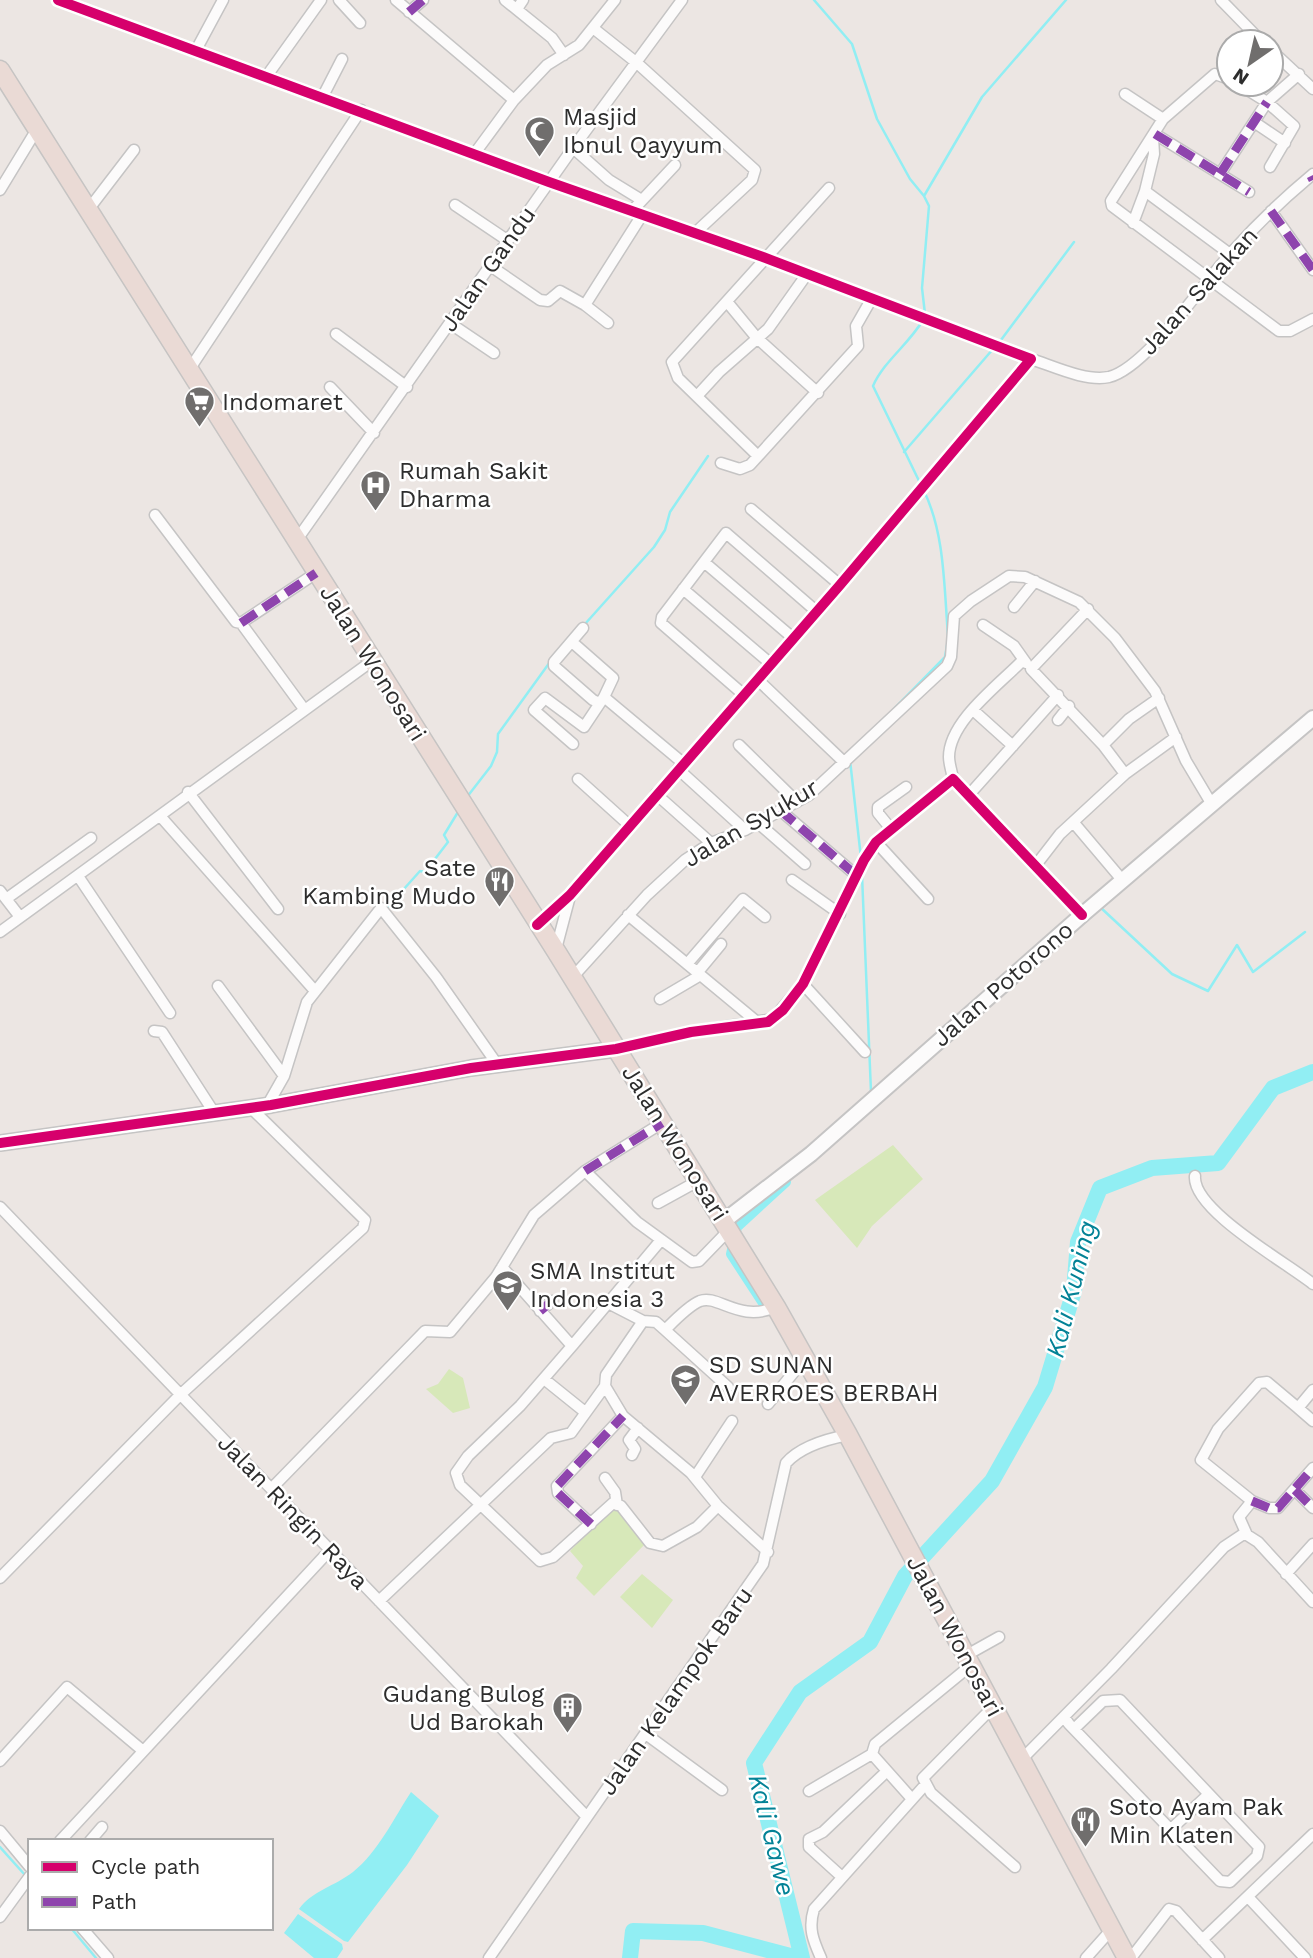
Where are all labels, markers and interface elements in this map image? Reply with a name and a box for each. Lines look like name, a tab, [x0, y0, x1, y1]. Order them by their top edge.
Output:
north arrow	[1215, 28, 1285, 98]
text: N	[1229, 63, 1253, 90]
place label: Masjid Ibnul Qayyum	[563, 103, 723, 159]
mosque icon: Masjid Ibnul Qayyum	[523, 114, 557, 158]
street label: Jalan Gandu	[435, 201, 541, 337]
street label: Jalan Salakan	[1134, 221, 1264, 361]
supermarket icon: Indomaret	[182, 385, 216, 429]
place label: Indomaret	[222, 388, 343, 416]
place label: Rumah Sakit Dharma	[399, 457, 548, 513]
hospital icon: Rumah Sakit Dharma	[359, 468, 393, 512]
street label: Jalan Wonosari	[314, 580, 432, 746]
street label: Jalan Syukur	[679, 773, 824, 873]
place label: Sate Kambing Mudo	[302, 854, 476, 910]
restaurant icon: Sate Kambing Mudo	[482, 865, 516, 909]
street label: Jalan Potorono	[927, 915, 1079, 1053]
street label: Jalan Wonosari	[616, 1060, 734, 1226]
water label: Kali Kuning	[1039, 1217, 1103, 1361]
place label: SMA Institut Indonesia 3	[530, 1257, 675, 1313]
school or university icon: SMA Institut Indonesia 3	[490, 1268, 524, 1312]
place label: SD SUNAN AVERROES BERBAH	[709, 1351, 939, 1407]
school or university icon: SD SUNAN AVERROES BERBAH	[669, 1362, 703, 1406]
street label: Jalan Ringin Raya	[212, 1429, 374, 1595]
street label: Jalan Wonosari	[901, 1551, 1009, 1721]
street label: Jalan Kelampok Baru	[594, 1582, 758, 1800]
place label: Gudang Bulog Ud Barokah	[382, 1680, 544, 1736]
building icon: Gudang Bulog Ud Barokah	[550, 1691, 584, 1735]
water label: Kali Gawe	[742, 1771, 802, 1899]
place label: Soto Ayam Pak Min Klaten	[1109, 1793, 1284, 1849]
restaurant icon: Soto Ayam Pak Min Klaten	[1069, 1804, 1103, 1848]
legend	[28, 1839, 273, 1930]
text: Cycle path	[91, 1854, 200, 1879]
text: Path	[91, 1889, 137, 1914]

